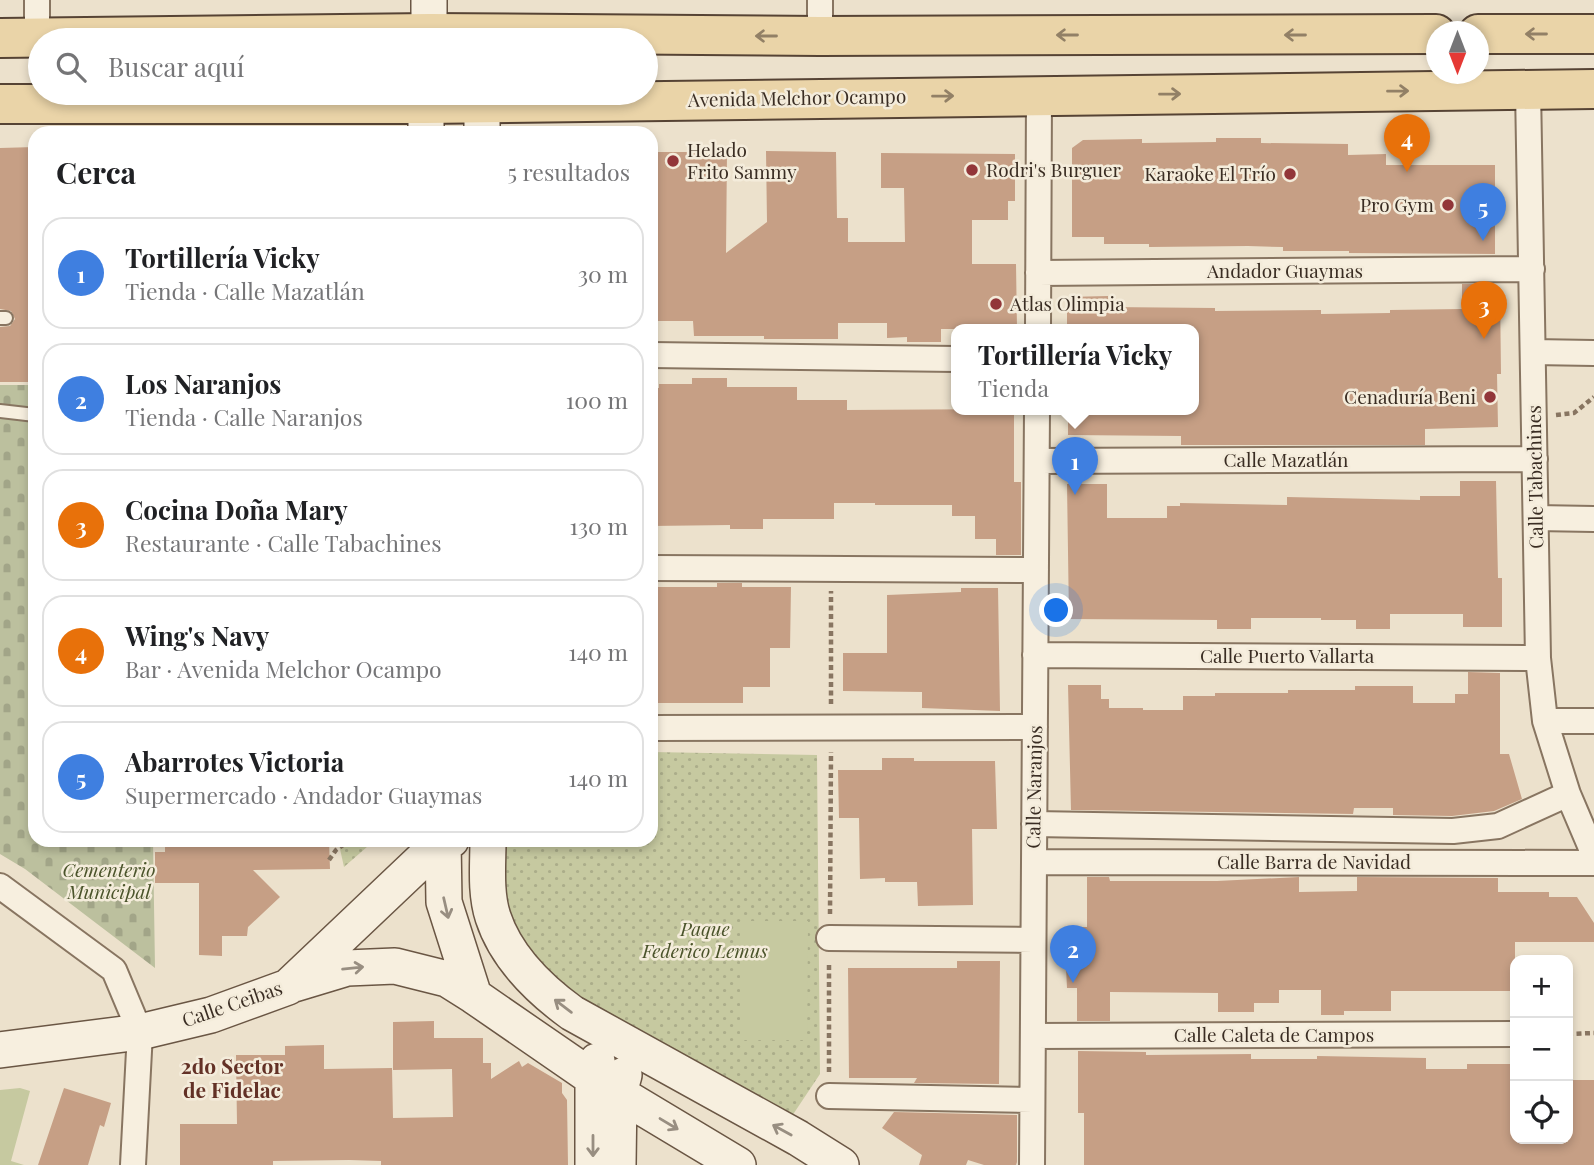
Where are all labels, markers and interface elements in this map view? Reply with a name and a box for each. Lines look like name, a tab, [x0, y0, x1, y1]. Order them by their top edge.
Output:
north arrow	[1426, 21, 1489, 84]
one-way arrow	[1525, 27, 1548, 41]
search box	[28, 28, 658, 105]
one-way arrow	[1056, 28, 1079, 42]
one-way arrow	[1284, 28, 1307, 42]
one-way arrow	[755, 29, 778, 43]
icon: search	[52, 48, 90, 86]
text: Buscar aquí	[108, 49, 244, 84]
street label: Avenida Melchor Ocampo	[687, 82, 906, 112]
one-way arrow	[1386, 84, 1409, 98]
one-way arrow	[1158, 87, 1181, 100]
one-way arrow	[931, 90, 954, 103]
pin: 4	[1384, 114, 1430, 172]
place label: Helado Frito Sammy	[687, 136, 797, 184]
text: Cerca	[56, 152, 136, 192]
marker: Helado Frito Sammy	[665, 153, 681, 169]
text: 5 resultados	[508, 156, 630, 187]
place label: Rodri's Burguer	[986, 156, 1122, 182]
place label: Karaoke El Trío	[1144, 160, 1276, 186]
marker: Rodri's Burguer	[964, 162, 980, 178]
marker: Karaoke El Trío	[1282, 166, 1298, 182]
pin: 5	[1460, 183, 1506, 241]
place label: Pro Gym	[1360, 191, 1434, 217]
marker: Pro Gym	[1440, 197, 1456, 213]
text: Tortillería Vicky	[125, 240, 320, 275]
street label: Andador Guaymas	[1206, 257, 1363, 283]
text: 1	[77, 258, 85, 289]
text: 30 m	[578, 258, 628, 289]
text: Tienda · Calle Mazatlán	[125, 275, 365, 306]
pin: 3	[1461, 281, 1507, 339]
place label: Atlas Olimpia	[1009, 290, 1125, 316]
marker: Atlas Olimpia	[988, 296, 1004, 312]
popup	[951, 324, 1199, 415]
text: Tortillería Vicky	[978, 337, 1172, 372]
text: Los Naranjos	[125, 366, 281, 401]
text: Tienda	[978, 372, 1049, 403]
place label: Cenaduría Beni	[1344, 383, 1476, 409]
text: 2	[75, 384, 87, 415]
text: 100 m	[566, 384, 628, 415]
marker: Cenaduría Beni	[1482, 389, 1498, 405]
text: Tienda · Calle Naranjos	[125, 401, 363, 432]
street label: Calle Tabachines	[1520, 405, 1548, 549]
pin: 1	[1052, 437, 1098, 495]
street label: Calle Mazatlán	[1224, 446, 1349, 472]
text: Cocina Doña Mary	[125, 492, 348, 527]
text: 3	[75, 510, 87, 541]
text: 130 m	[570, 510, 628, 541]
text: Restaurante · Calle Tabachines	[125, 527, 441, 558]
your location	[1039, 593, 1073, 627]
text: Wing's Navy	[125, 618, 269, 653]
text: 4	[75, 636, 87, 667]
text: 140 m	[568, 636, 628, 667]
street label: Calle Puerto Vallarta	[1200, 642, 1375, 668]
text: Bar · Avenida Melchor Ocampo	[125, 653, 442, 684]
street label: Calle Naranjos	[1019, 725, 1047, 849]
text: Abarrotes Victoria	[125, 744, 344, 779]
text: 5	[76, 762, 86, 793]
text: 140 m	[568, 762, 628, 793]
text: Supermercado · Andador Guaymas	[125, 779, 482, 810]
street label: Calle Barra de Navidad	[1217, 848, 1411, 874]
park label: Cementerio Municipal	[62, 856, 156, 904]
one-way arrow	[440, 896, 454, 919]
park label: Paque Federico Lemus	[641, 915, 768, 963]
pin: 2	[1050, 925, 1096, 983]
map controls	[1510, 955, 1573, 1144]
button: +	[1510, 955, 1573, 1018]
one-way arrow	[341, 962, 364, 975]
street label: Calle Ceibas	[178, 974, 285, 1032]
one-way arrow	[554, 999, 572, 1014]
button: −	[1510, 1018, 1573, 1081]
street label: Calle Caleta de Campos	[1174, 1021, 1374, 1047]
district label: 2do Sector de Fidelac	[181, 1051, 283, 1103]
button: locate	[1510, 1081, 1573, 1144]
one-way arrow	[659, 1117, 679, 1131]
one-way arrow	[773, 1122, 793, 1136]
one-way arrow	[586, 1134, 600, 1157]

